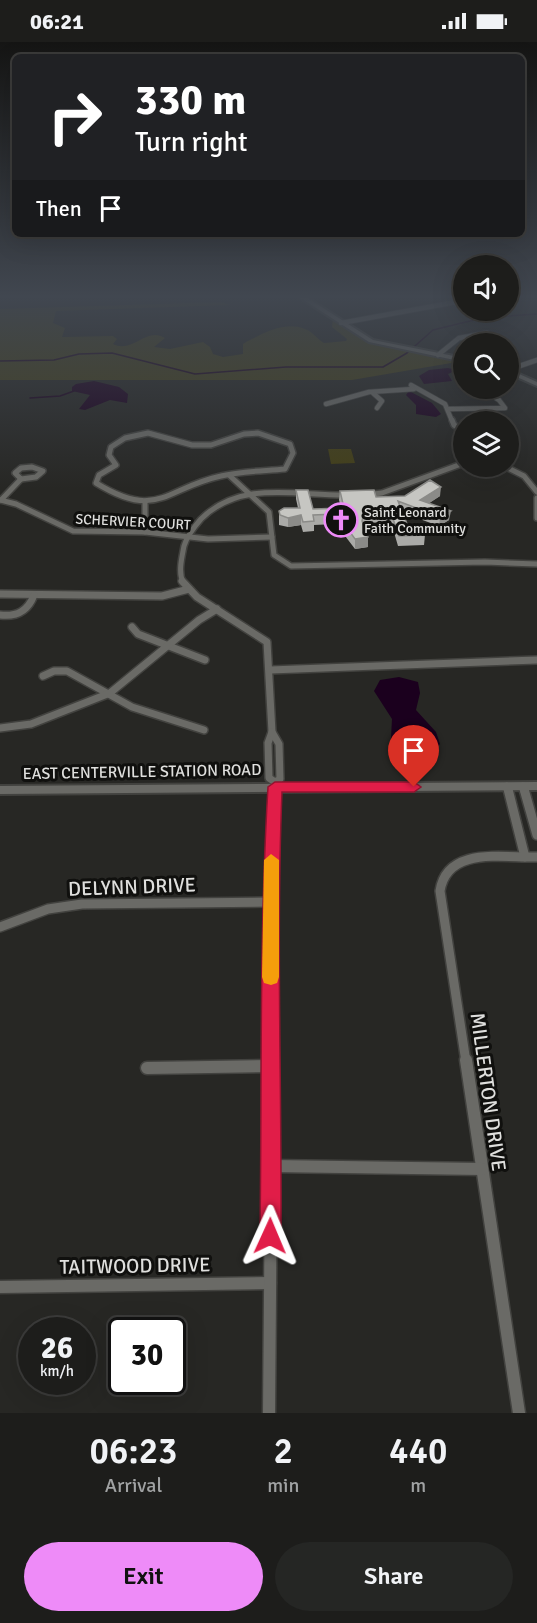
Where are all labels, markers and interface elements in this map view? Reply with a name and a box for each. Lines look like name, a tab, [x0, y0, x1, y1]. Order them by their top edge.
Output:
text: 06:21	[30, 8, 84, 35]
text: 330 m	[135, 75, 246, 126]
icon: right	[36, 78, 114, 156]
text: Turn right	[135, 126, 248, 159]
icon: arrive	[94, 192, 127, 225]
text: Then	[36, 195, 82, 222]
map controls	[453, 255, 519, 477]
button: sound	[453, 255, 519, 321]
button: search	[453, 333, 519, 399]
button: layers	[453, 411, 519, 477]
church icon: Saint Leonard Faith Community	[323, 502, 359, 538]
place label: Saint Leonard Faith Community	[364, 504, 466, 537]
street label: SCHERVIER COURT	[75, 510, 191, 534]
pin	[388, 725, 439, 787]
icon: arrive	[397, 734, 430, 767]
street label: EAST CENTERVILLE STATION ROAD	[22, 760, 262, 784]
street label: DELYNN DRIVE	[68, 872, 196, 902]
street label: MILLERTON DRIVE	[465, 1011, 511, 1173]
position arrow	[238, 1204, 302, 1268]
street label: TAITWOOD DRIVE	[59, 1252, 211, 1280]
speed limit sign: 30	[108, 1317, 186, 1395]
text: 26	[41, 1330, 73, 1367]
text: km/h	[40, 1362, 74, 1380]
text: 06:23	[90, 1429, 178, 1474]
text: 2	[274, 1429, 293, 1474]
text: 440	[389, 1429, 447, 1474]
text: Arrival	[105, 1473, 162, 1498]
text: min	[267, 1473, 299, 1498]
text: m	[410, 1473, 426, 1498]
button: Exit	[24, 1542, 263, 1611]
button: Share	[275, 1542, 513, 1611]

